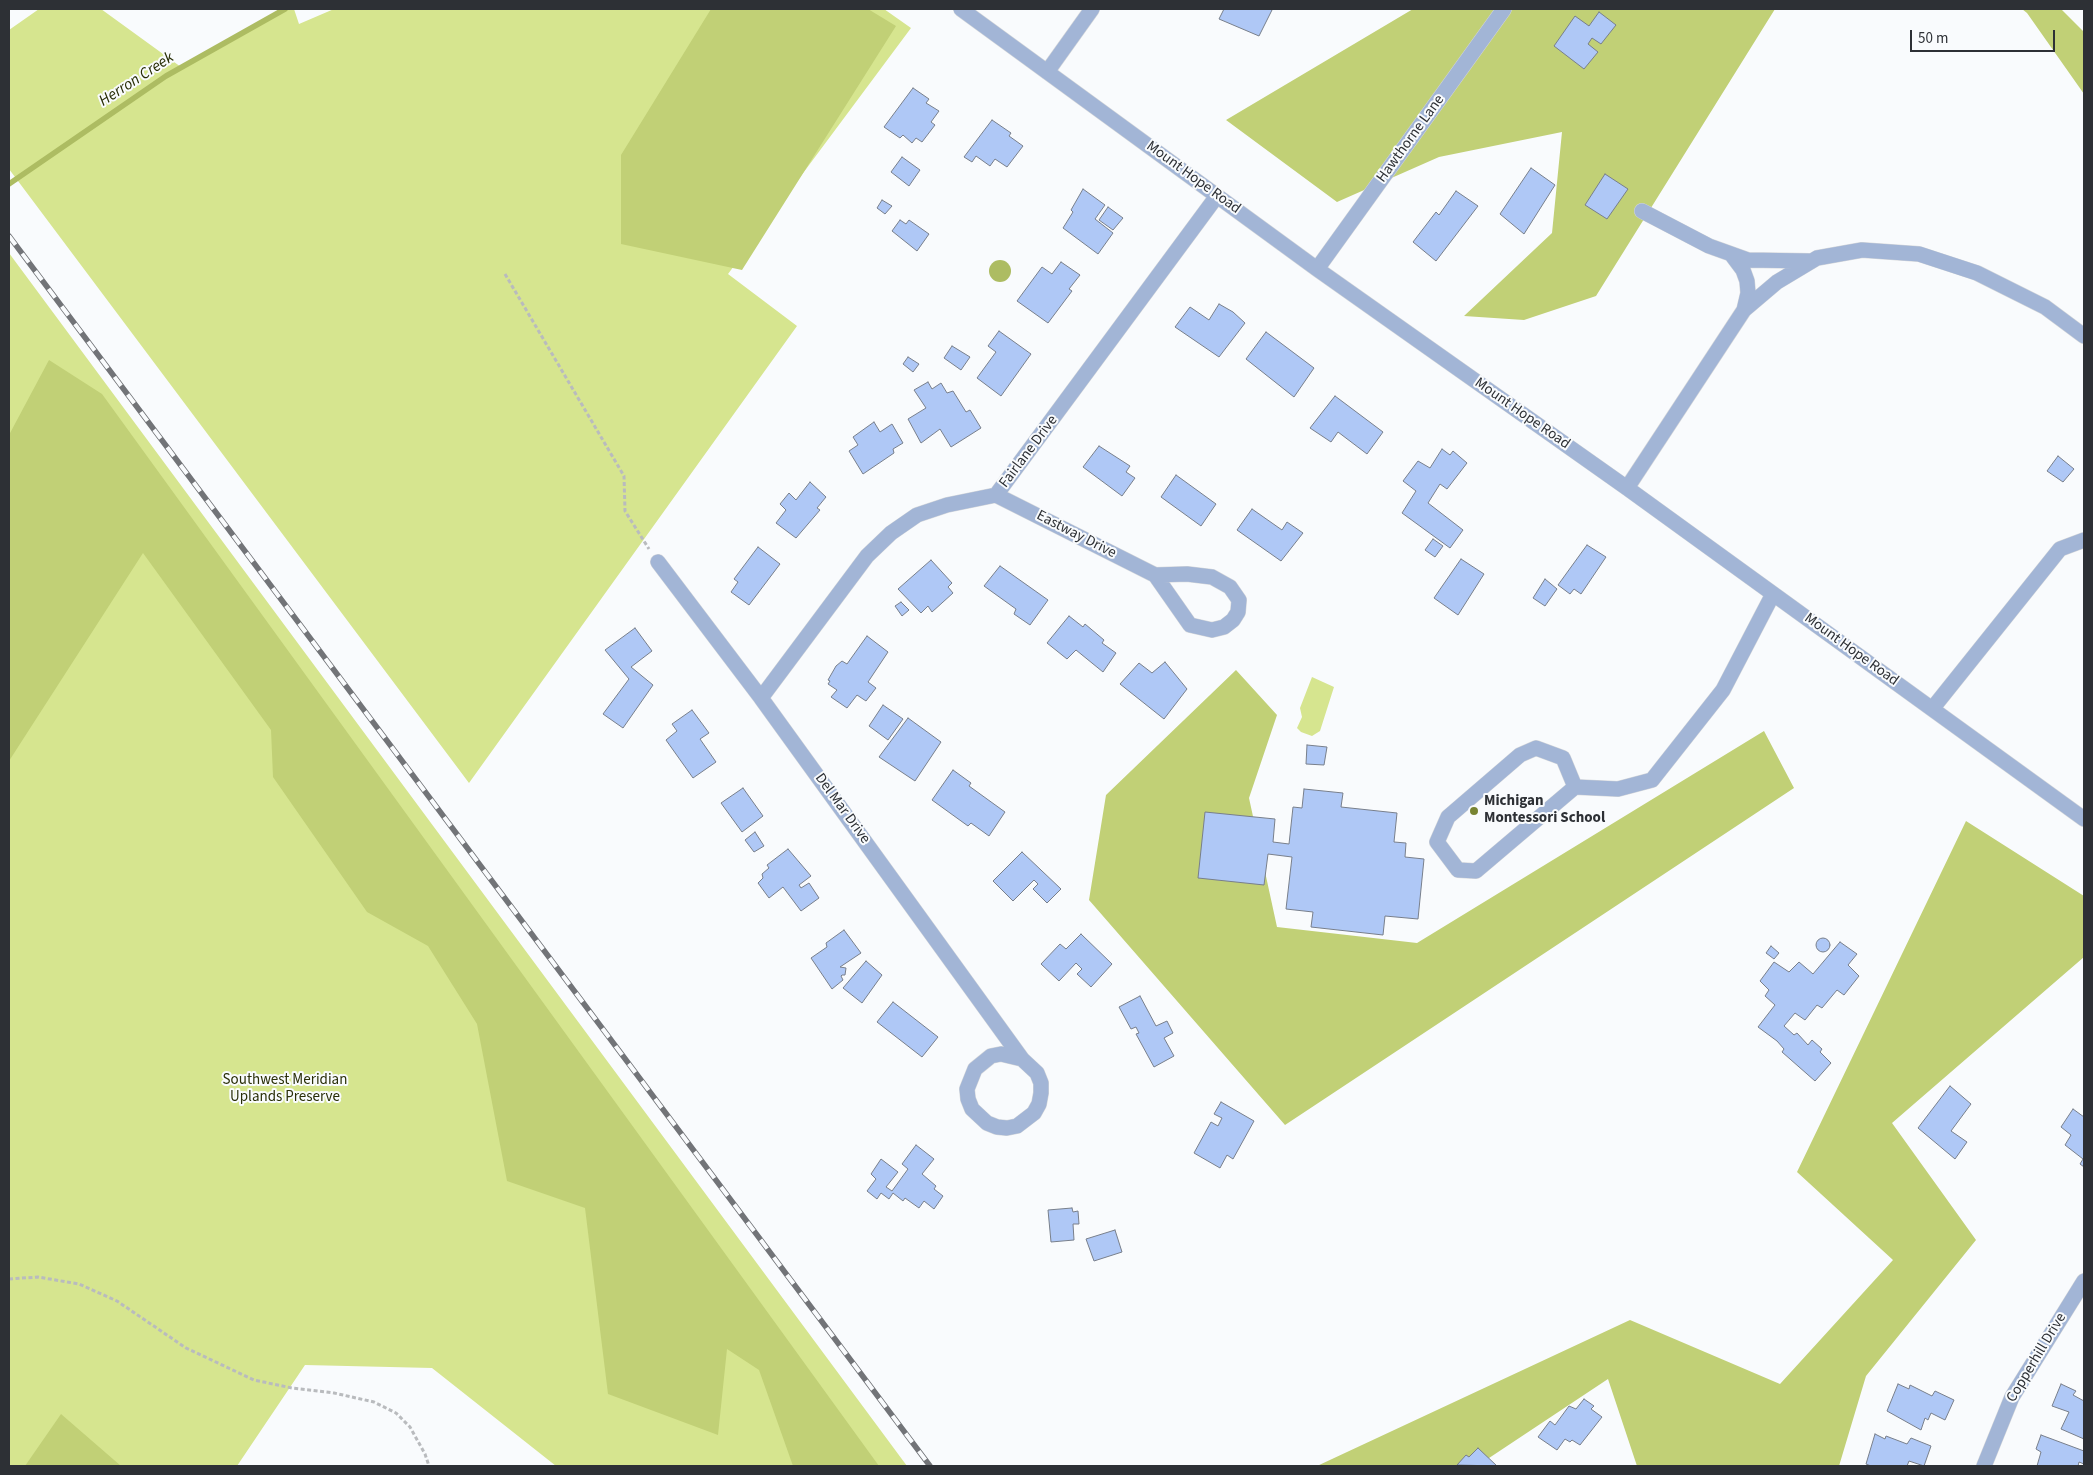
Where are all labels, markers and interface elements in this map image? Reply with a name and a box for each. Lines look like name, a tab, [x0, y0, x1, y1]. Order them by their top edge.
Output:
scale bar	[1913, 20, 2058, 52]
text: 50 m	[1918, 28, 1948, 49]
water label: Herron Creek	[96, 49, 178, 111]
street label: Hawthorne Lane	[1373, 92, 1449, 186]
street label: Mount Hope Road	[1142, 138, 1244, 218]
street label: Mount Hope Road	[1471, 374, 1573, 454]
street label: Fairlane Drive	[996, 412, 1062, 492]
street label: Eastway Drive	[1033, 507, 1119, 563]
street label: Mount Hope Road	[1800, 610, 1902, 690]
street label: Del Mar Drive	[810, 770, 874, 848]
place label: Michigan Montessori School	[1484, 793, 1605, 828]
marker: Michigan Montessori School	[1468, 805, 1480, 817]
park label: Southwest Meridian Uplands Preserve	[223, 1072, 347, 1107]
street label: Copperhill Drive	[2003, 1310, 2071, 1406]

